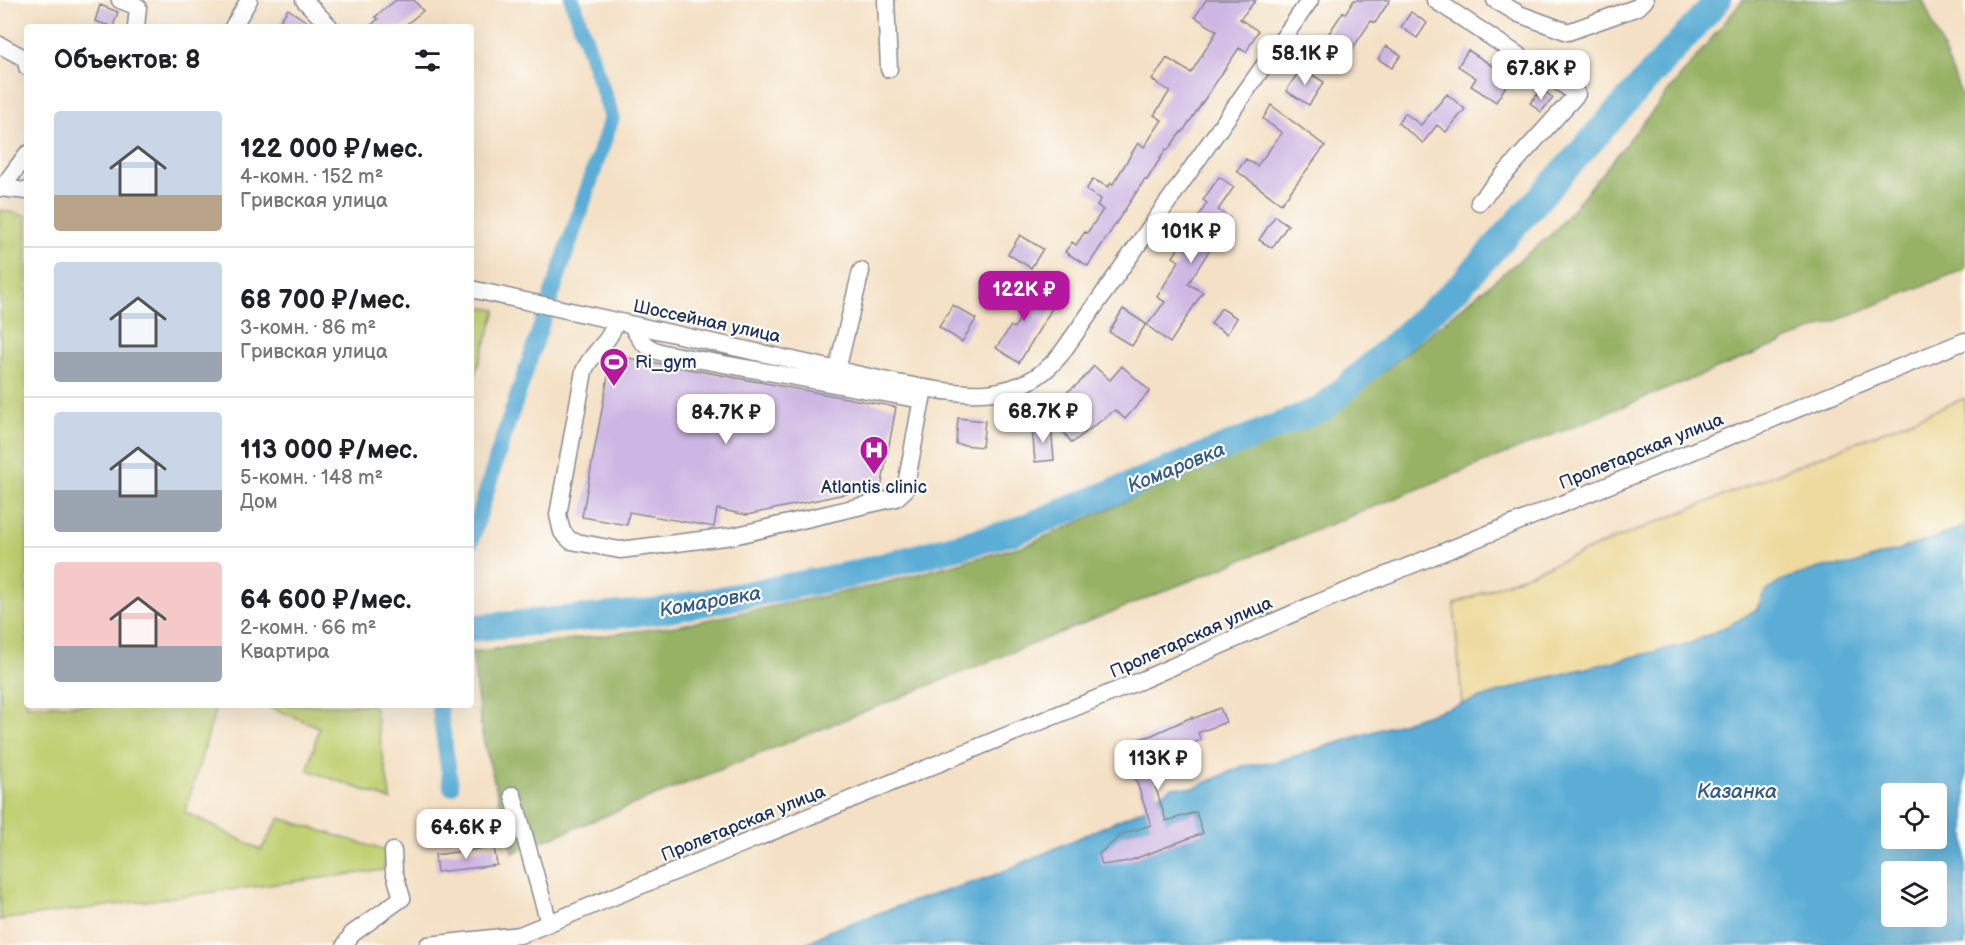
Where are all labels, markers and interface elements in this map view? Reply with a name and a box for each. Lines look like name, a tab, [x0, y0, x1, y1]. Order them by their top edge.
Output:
pin: 58.1K ₽	[1250, 35, 1360, 86]
text: 58.1K ₽	[1271, 42, 1339, 66]
icon: filters	[411, 44, 444, 77]
text: Объектов: 8	[54, 45, 201, 76]
pin: 67.8K ₽	[1486, 50, 1596, 101]
text: 67.8K ₽	[1506, 57, 1576, 81]
text: 122 000 ₽/мес.	[240, 134, 423, 165]
icon: home	[102, 135, 174, 207]
text: 4-комн. · 152 m²	[240, 165, 383, 189]
text: Гривская улица	[240, 189, 388, 213]
pin: 101K ₽	[1142, 213, 1240, 264]
text: 101K ₽	[1161, 220, 1221, 244]
pin: 122K ₽	[975, 271, 1073, 322]
text: 122K ₽	[992, 278, 1056, 302]
text: 68 700 ₽/мес.	[240, 285, 410, 316]
icon: home	[102, 286, 174, 358]
street label: Шоссейная улица	[631, 296, 783, 347]
text: 3-комн. · 86 m²	[240, 316, 376, 340]
text: Гривская улица	[240, 340, 388, 364]
sports icon: Ri_gym	[598, 346, 630, 388]
place label: Ri_gym	[635, 352, 697, 373]
pin: 68.7K ₽	[988, 393, 1098, 444]
pin: 84.7K ₽	[671, 394, 781, 445]
text: 68.7K ₽	[1008, 400, 1078, 424]
text: 84.7K ₽	[691, 401, 761, 425]
street label: Пролетарская улица	[1556, 409, 1727, 494]
hospital icon: Atlantis clinic	[858, 434, 890, 476]
text: 113 000 ₽/мес.	[240, 435, 418, 466]
icon: home	[102, 436, 174, 508]
water label: Комаровка	[1124, 437, 1229, 498]
text: 5-комн. · 148 m²	[240, 466, 383, 490]
place label: Atlantis clinic	[821, 477, 927, 498]
text: Дом	[240, 490, 278, 514]
water label: Комаровка	[657, 581, 763, 623]
text: 64 600 ₽/мес.	[240, 585, 412, 616]
icon: home	[102, 586, 174, 658]
street label: Пролетарская улица	[1107, 592, 1276, 683]
text: 2-комн. · 66 m²	[240, 616, 376, 640]
text: Квартира	[240, 640, 330, 664]
pin: 113K ₽	[1109, 740, 1207, 791]
text: 113K ₽	[1128, 747, 1188, 771]
water label: Казанка	[1697, 780, 1777, 804]
street label: Пролетарская улица	[658, 781, 829, 866]
map controls	[1881, 783, 1947, 927]
button: locate	[1881, 783, 1947, 849]
pin: 64.6K ₽	[411, 809, 521, 860]
text: 64.6K ₽	[430, 816, 502, 840]
button: layers	[1881, 861, 1947, 927]

